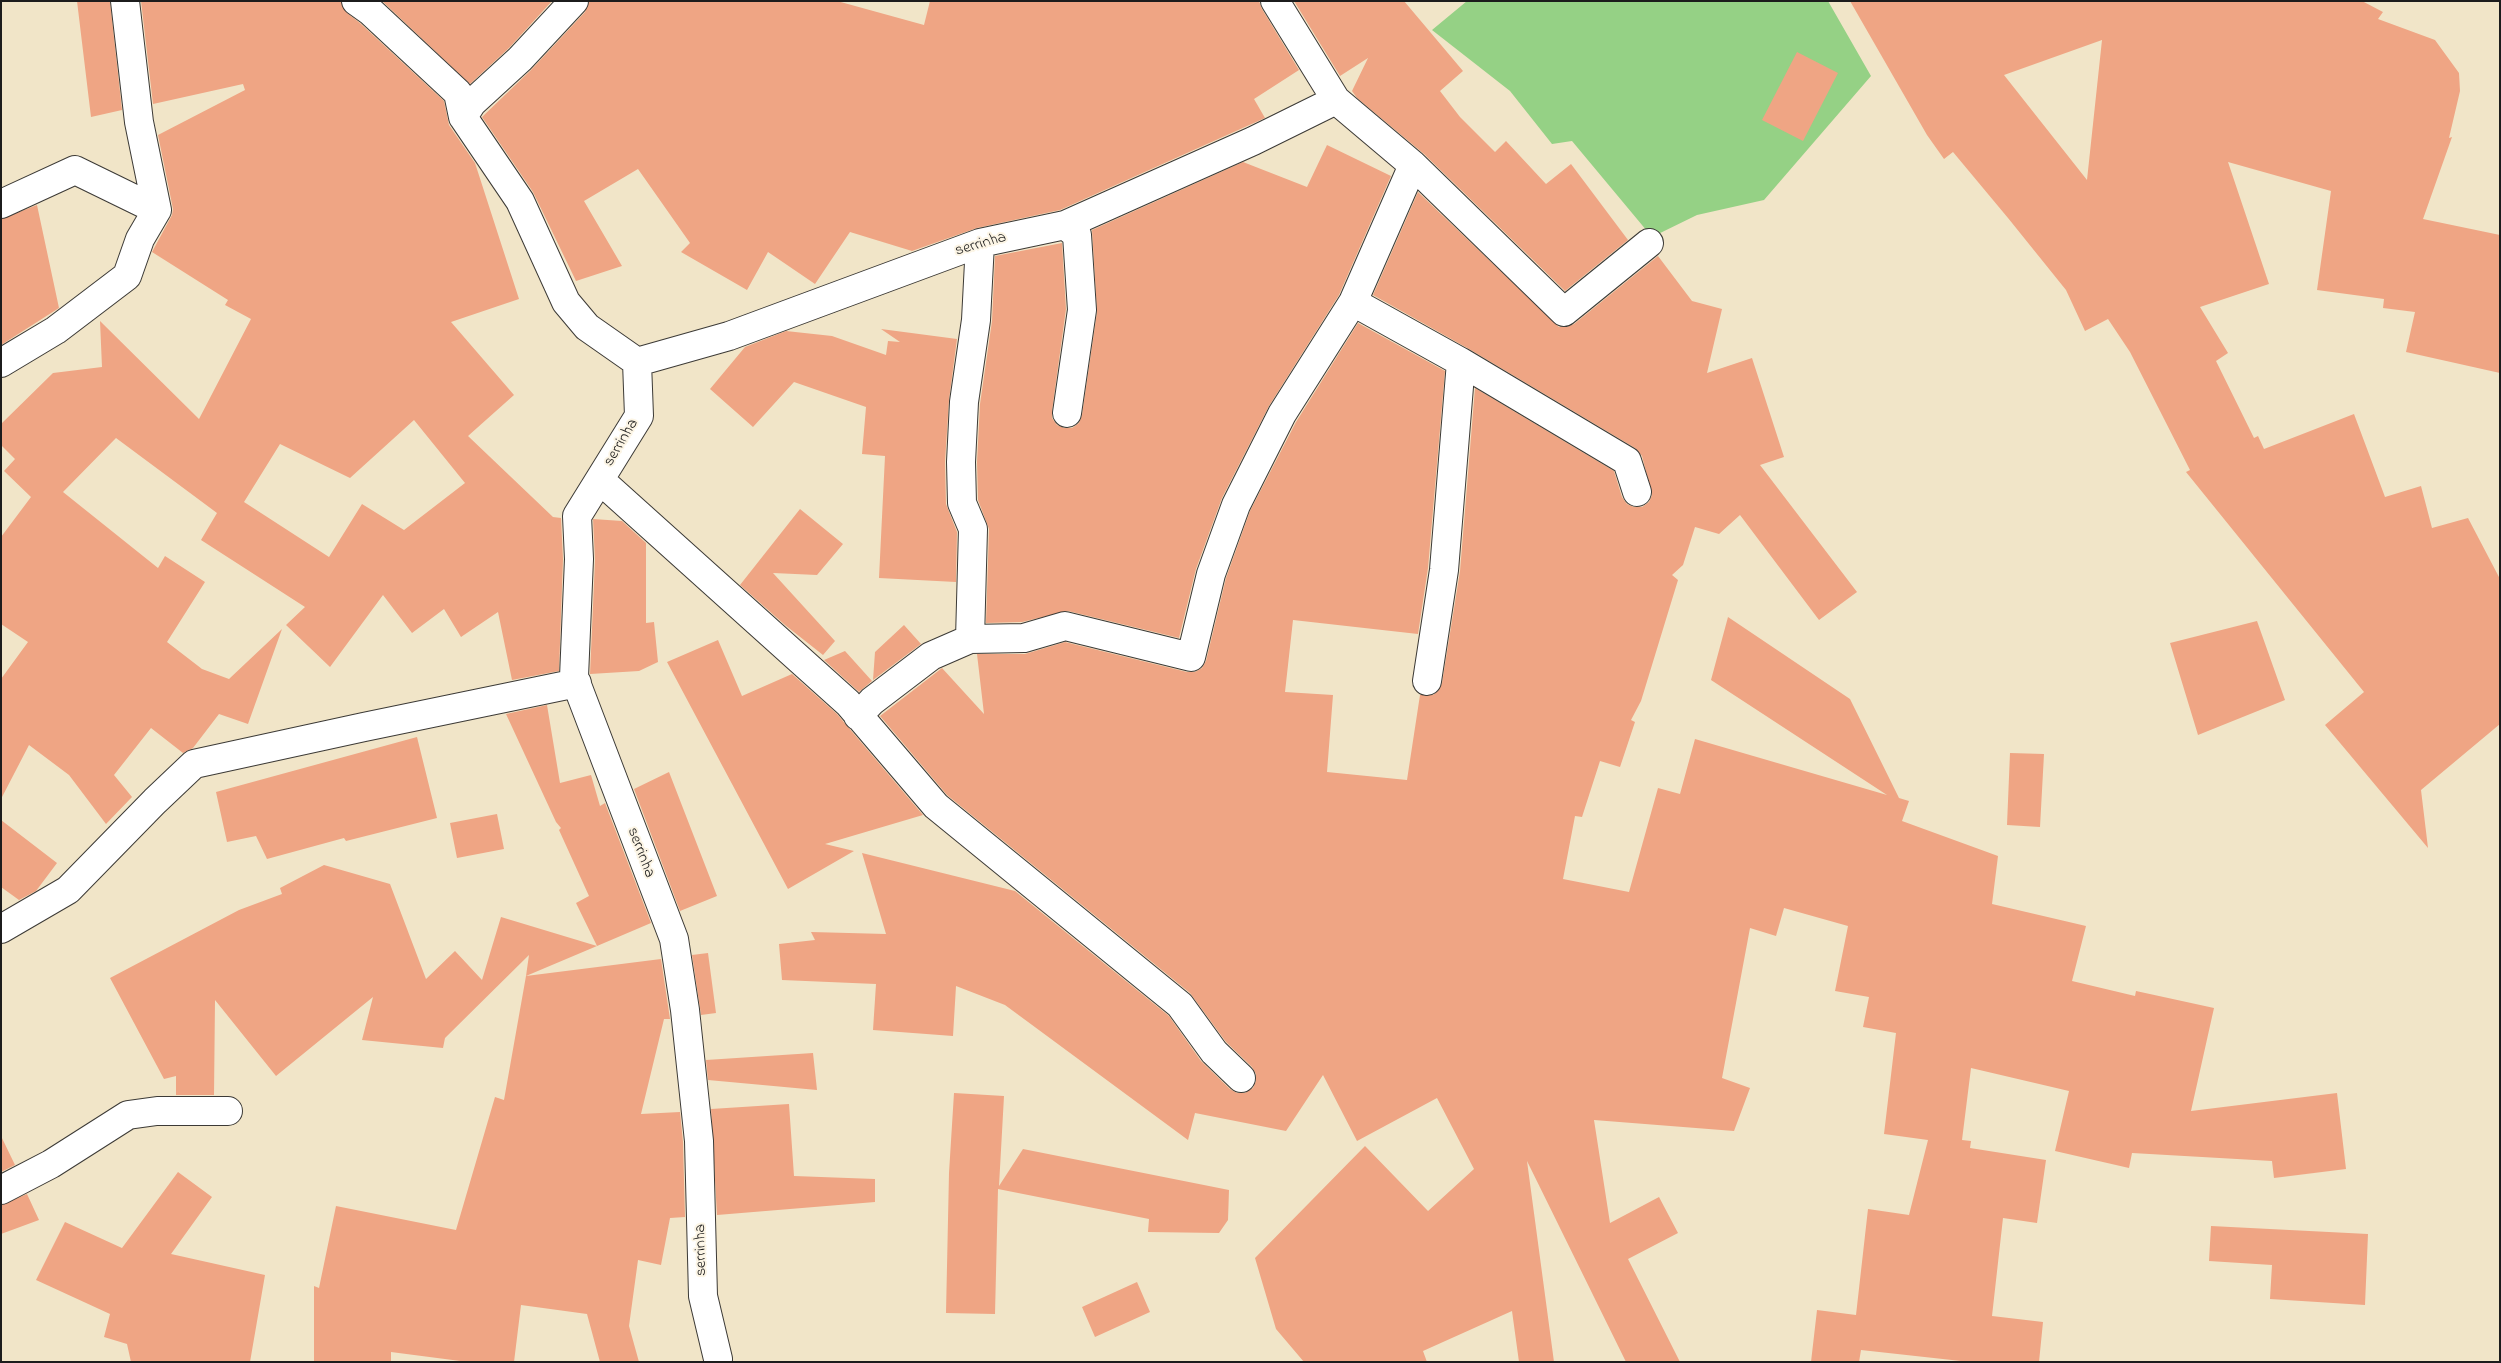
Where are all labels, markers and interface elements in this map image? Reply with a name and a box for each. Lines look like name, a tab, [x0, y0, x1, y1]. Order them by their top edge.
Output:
street label: serrinha	[953, 229, 1009, 261]
street label: serrinha	[600, 416, 644, 470]
street label: serrinha	[622, 825, 658, 881]
street label: serrinha	[692, 1224, 712, 1276]

